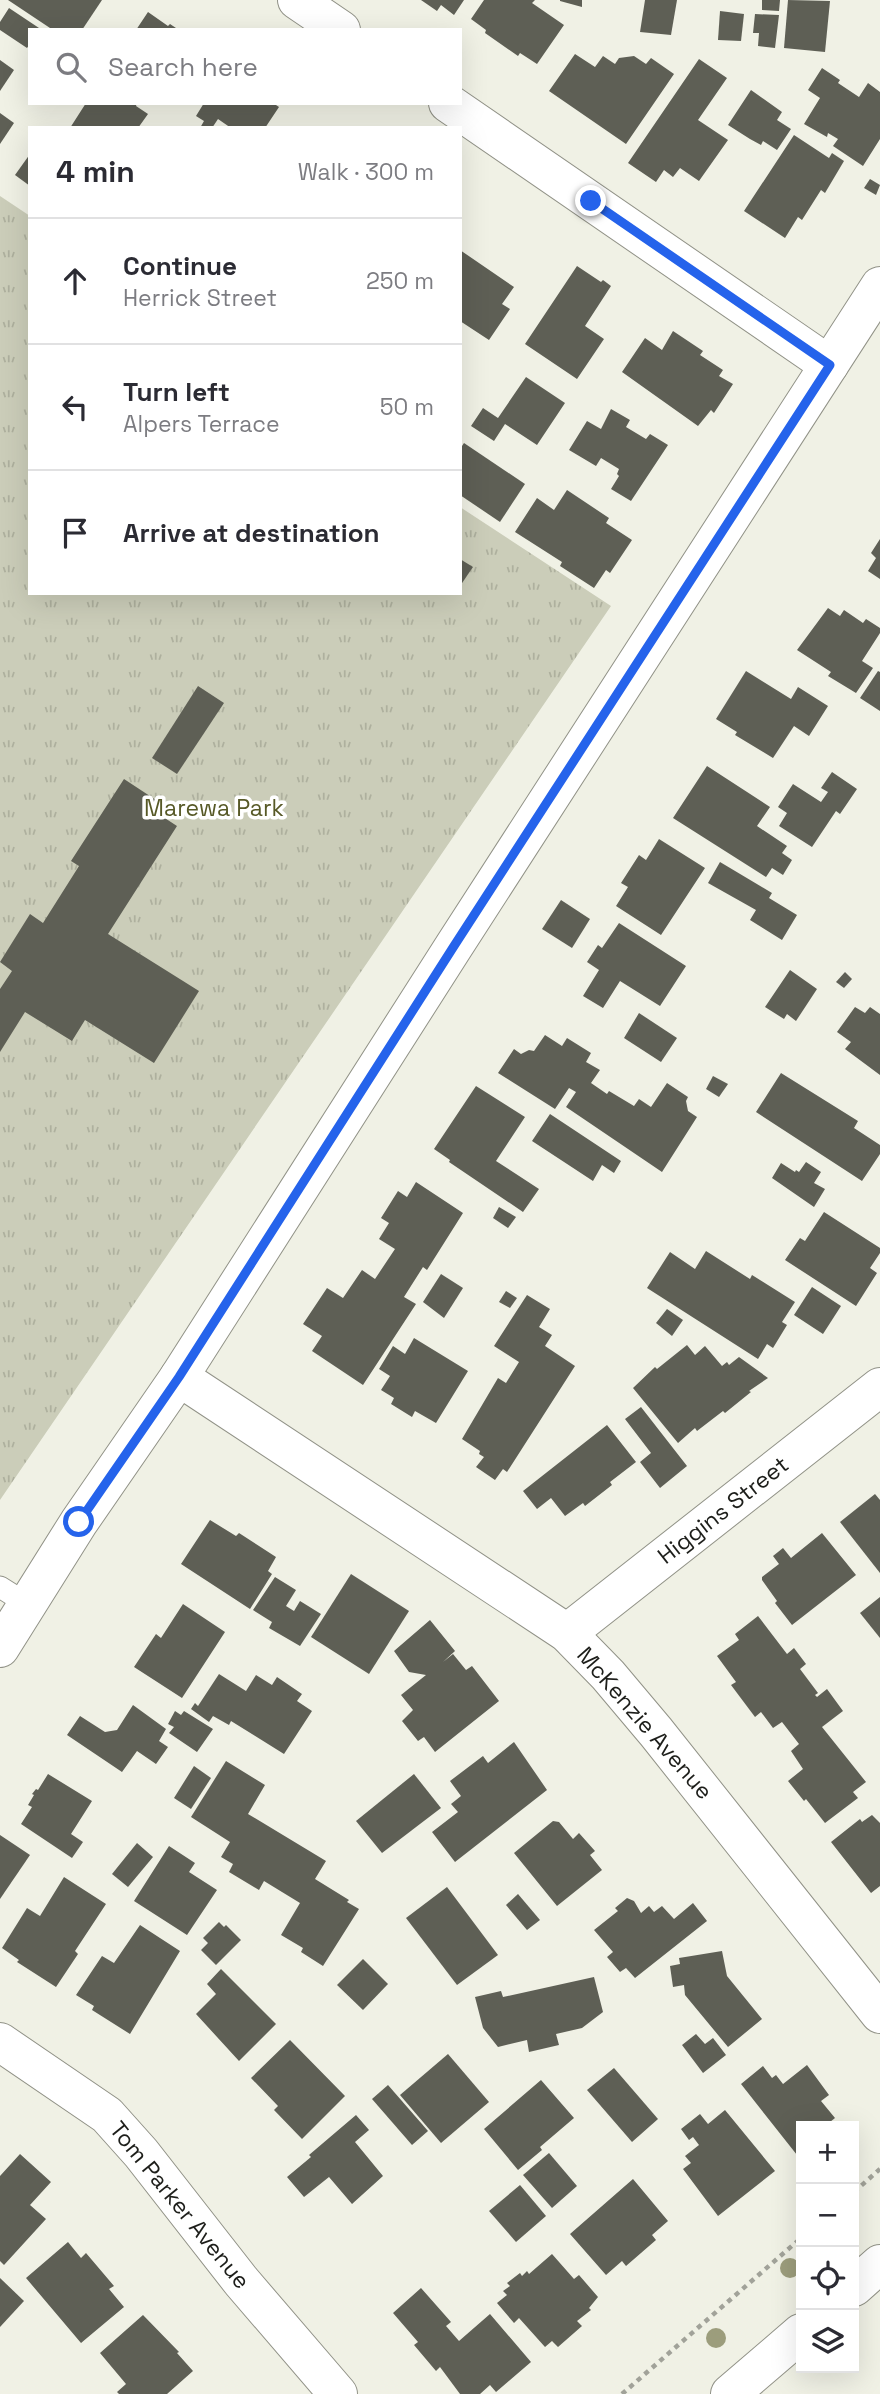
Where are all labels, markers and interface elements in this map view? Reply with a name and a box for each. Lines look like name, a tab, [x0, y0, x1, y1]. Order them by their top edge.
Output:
search box	[28, 28, 462, 105]
icon: search	[52, 48, 90, 86]
text: Search here	[108, 50, 258, 84]
text: 4 min	[56, 152, 135, 191]
text: Walk · 300 m	[298, 157, 434, 187]
route end	[575, 185, 606, 216]
text: Continue	[123, 249, 237, 283]
icon: ahead	[56, 262, 94, 300]
text: 250 m	[366, 266, 434, 296]
text: Herrick Street	[123, 283, 277, 313]
text: Turn left	[123, 375, 230, 409]
icon: left	[56, 388, 94, 426]
text: 50 m	[380, 392, 434, 422]
text: Alpers Terrace	[123, 409, 280, 439]
icon: arrive	[56, 514, 94, 552]
text: Arrive at destination	[123, 516, 380, 550]
park label: Marewa Park	[144, 793, 284, 823]
street label: Higgins Street	[651, 1449, 795, 1571]
route start	[63, 1506, 94, 1537]
street label: McKenzie Avenue	[570, 1640, 720, 1806]
street label: Tom Parker Avenue	[103, 2115, 257, 2295]
map controls	[796, 2121, 859, 2373]
button: +	[796, 2121, 859, 2184]
button: −	[796, 2184, 859, 2247]
button: locate	[796, 2247, 859, 2310]
button: layers	[796, 2310, 859, 2373]

